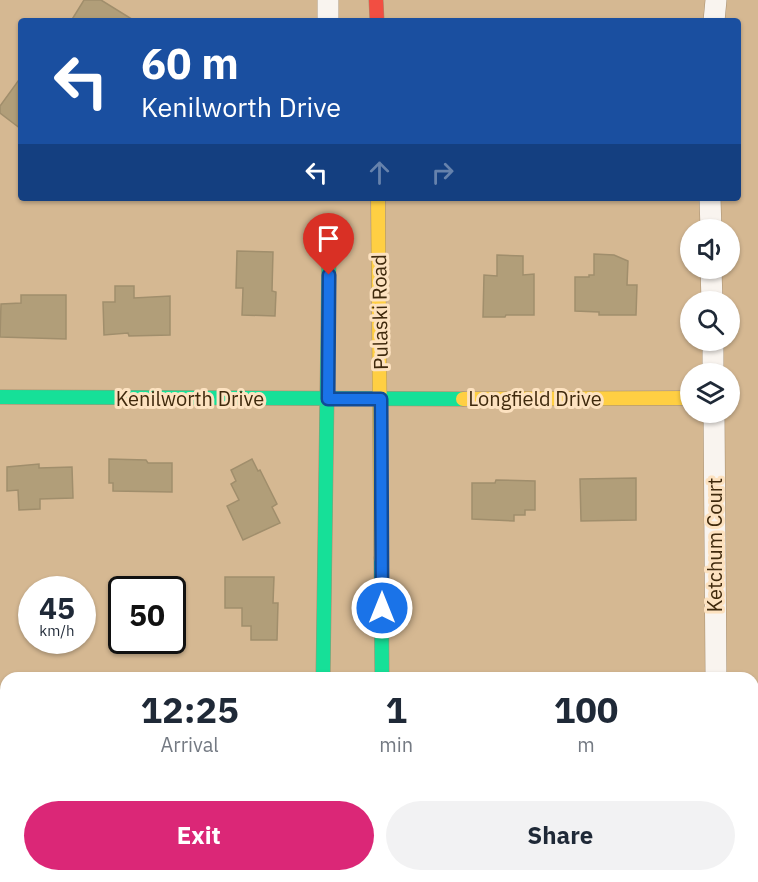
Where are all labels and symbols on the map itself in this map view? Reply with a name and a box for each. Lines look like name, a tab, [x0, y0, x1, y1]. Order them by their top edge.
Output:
pin	[303, 213, 354, 275]
street label: Pulaski Road	[365, 254, 394, 370]
street label: Kenilworth Drive	[116, 385, 264, 412]
street label: Longfield Drive	[468, 385, 602, 412]
street label: Ketchum Court	[701, 478, 728, 612]
speed limit sign: 50	[108, 576, 186, 654]
position arrow	[350, 576, 414, 640]

